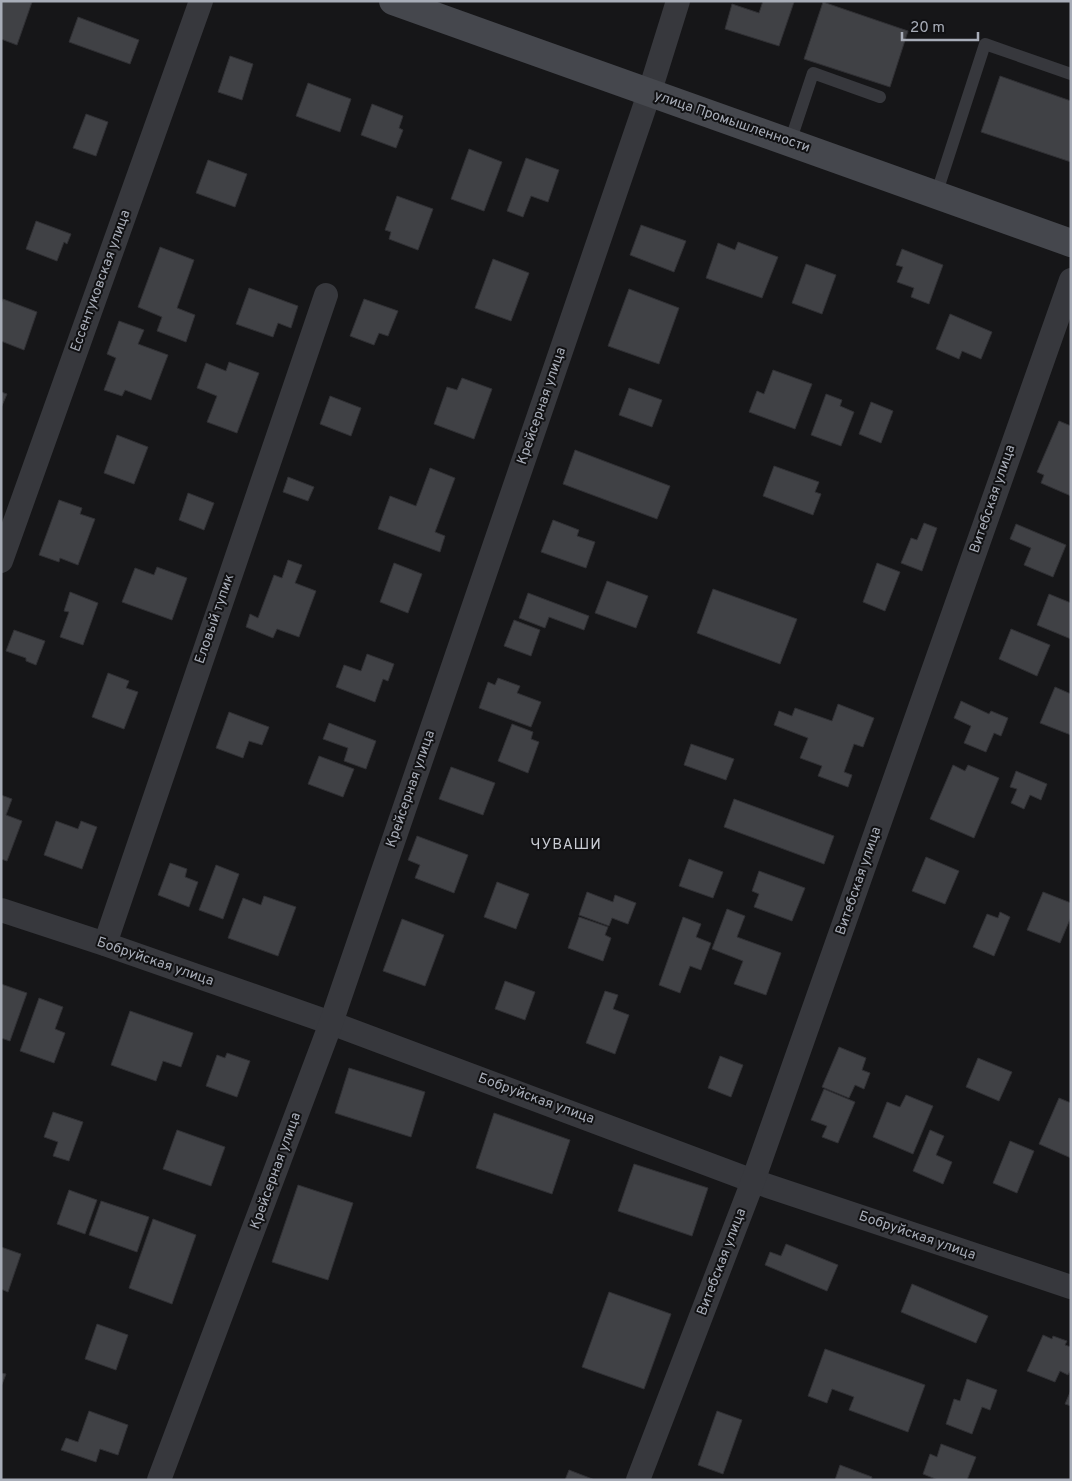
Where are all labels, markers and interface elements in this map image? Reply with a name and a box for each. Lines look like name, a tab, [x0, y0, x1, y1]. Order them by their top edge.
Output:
scale bar	[902, 10, 978, 42]
text: 20 m	[910, 19, 945, 38]
street label: улица Промышленности	[652, 87, 812, 157]
street label: Ессентуковская улица	[67, 208, 135, 354]
street label: Крейсерная улица	[514, 345, 570, 467]
street label: Витебская улица	[967, 443, 1019, 555]
street label: Еловый тупик	[192, 572, 238, 666]
street label: Крейсерная улица	[383, 728, 439, 850]
street label: Витебская улица	[833, 825, 885, 937]
district label: ЧУВАШИ	[530, 836, 602, 855]
street label: Бобруйская улица	[94, 934, 216, 990]
street label: Бобруйская улица	[475, 1070, 597, 1128]
street label: Крейсерная улица	[247, 1110, 305, 1232]
street label: Витебская улица	[694, 1206, 750, 1318]
street label: Бобруйская улица	[856, 1208, 978, 1264]

